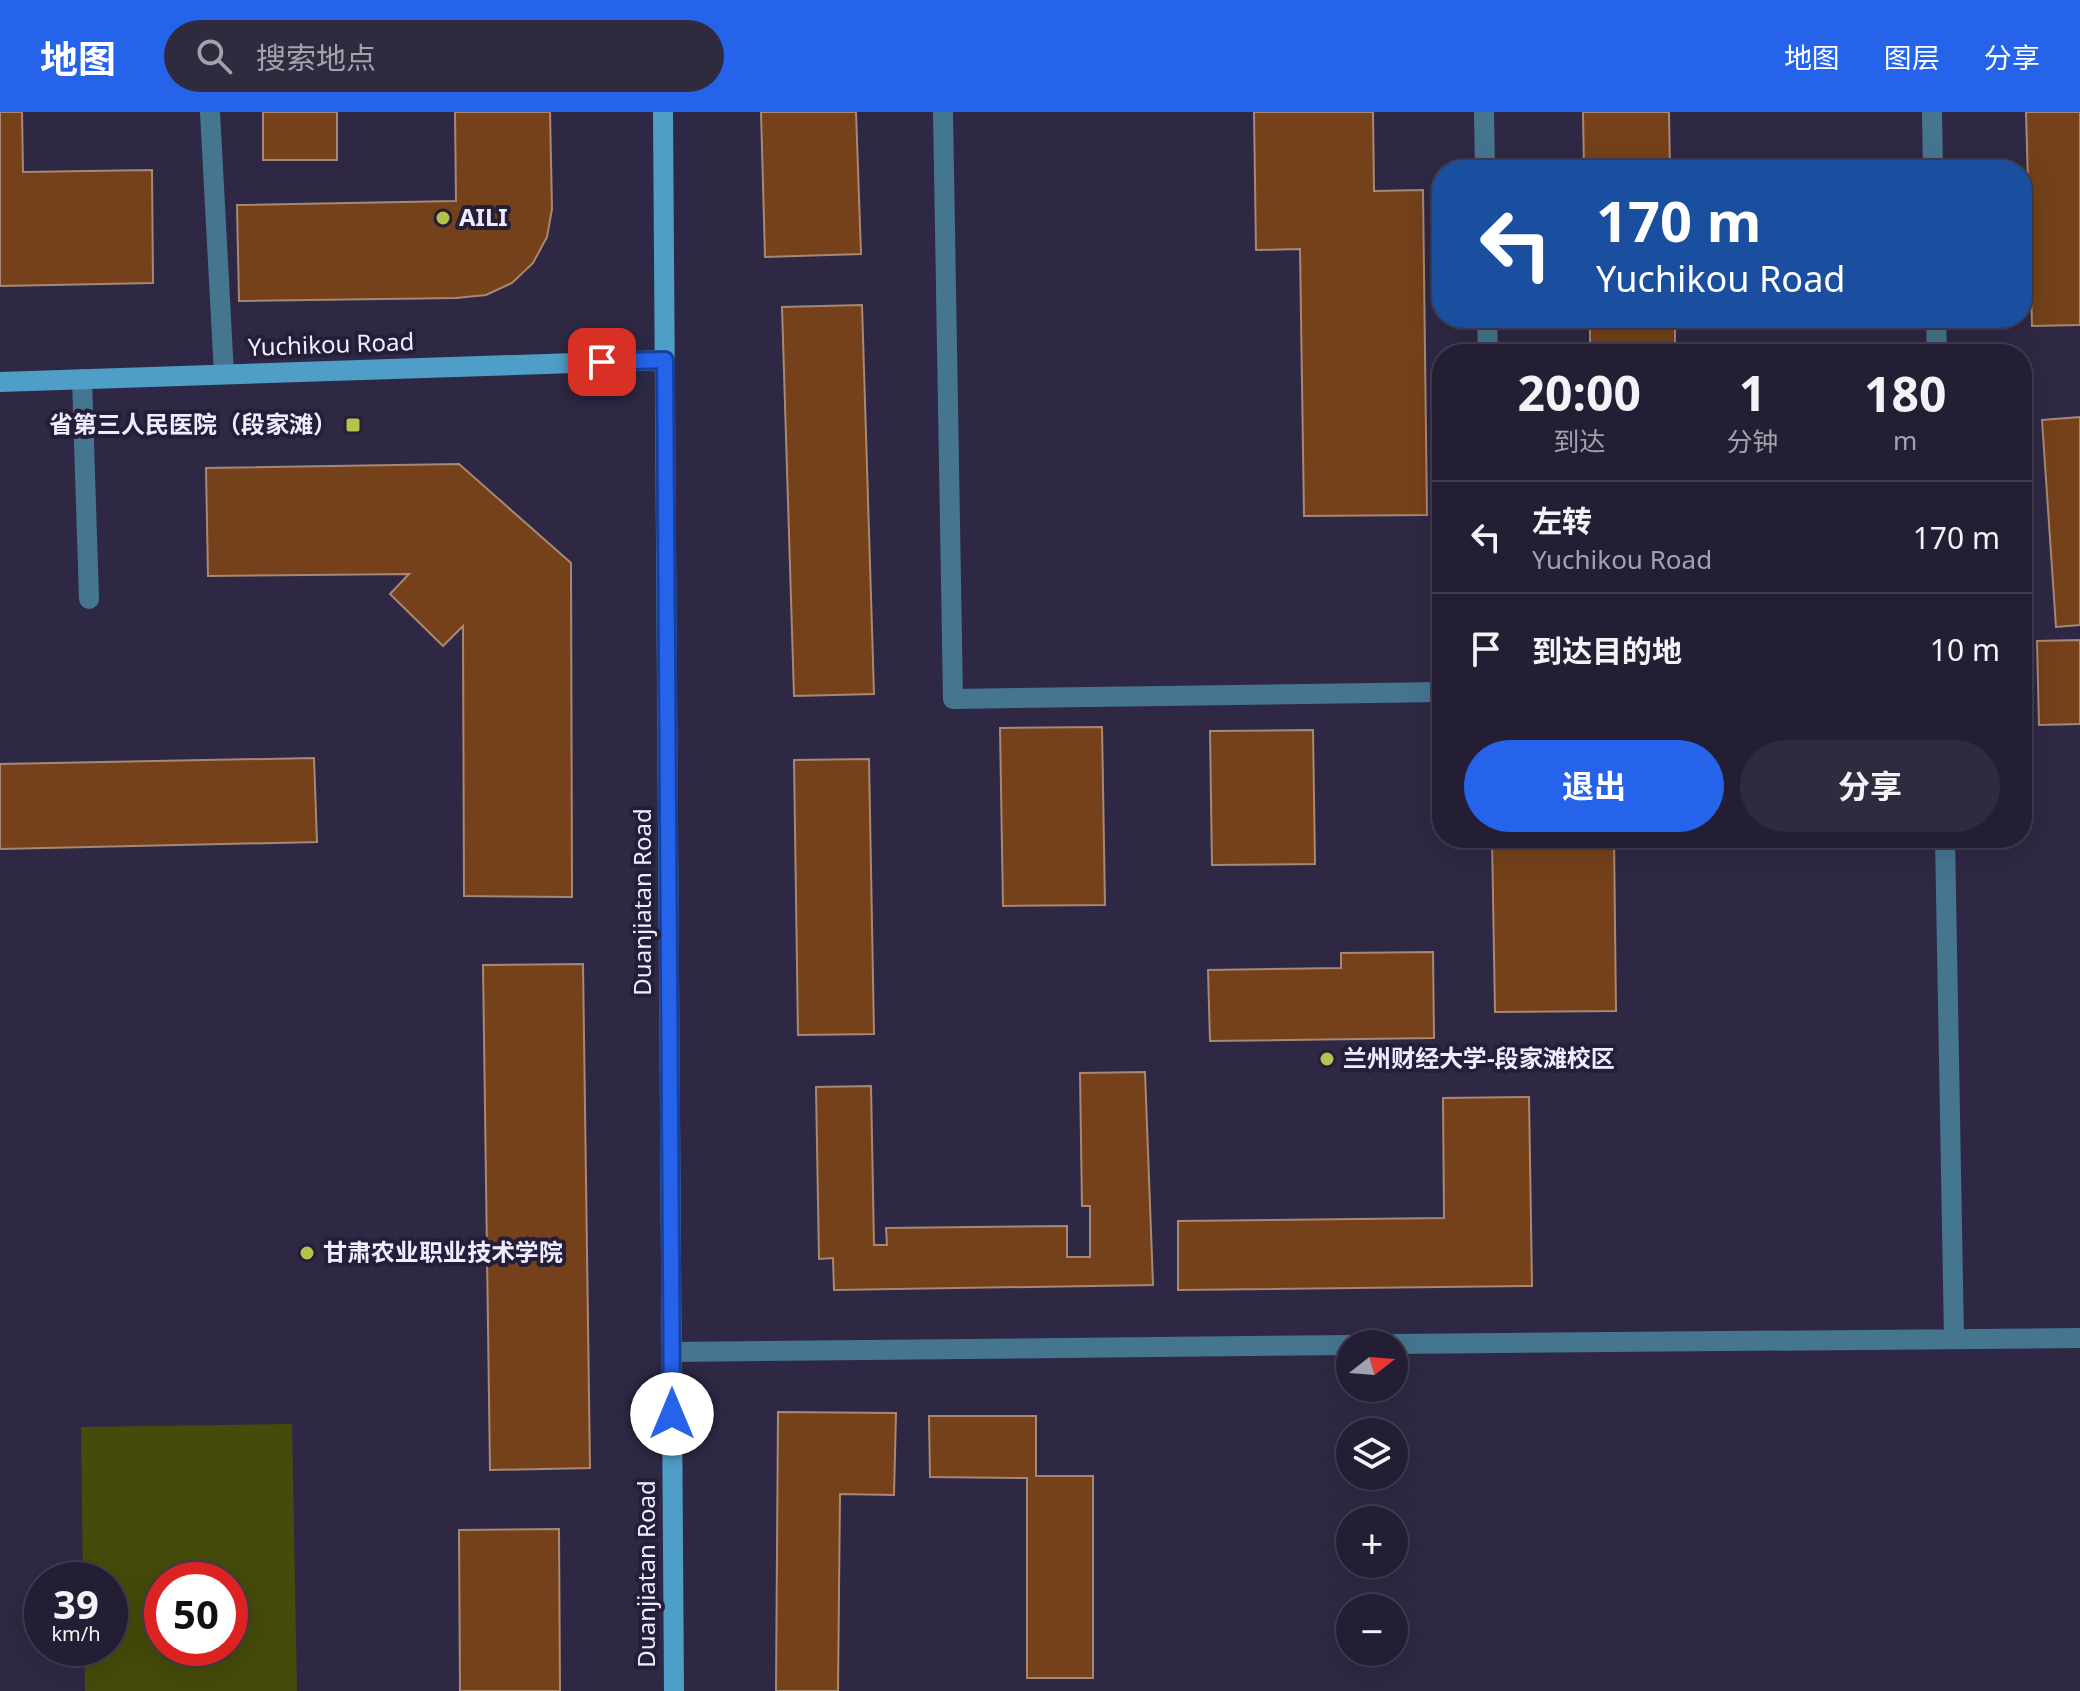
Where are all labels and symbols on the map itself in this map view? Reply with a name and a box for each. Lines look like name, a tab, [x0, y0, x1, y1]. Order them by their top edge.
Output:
place label: AILI	[459, 200, 508, 233]
marker: AILI	[434, 209, 452, 227]
street label: Yuchikou Road	[247, 324, 415, 363]
pin	[568, 328, 636, 396]
place label: 省第三人民医院（段家滩）	[49, 407, 337, 440]
marker: 省第三人民医院（段家滩）	[344, 416, 362, 434]
street label: Duanjiatan Road	[625, 808, 658, 996]
place label: 兰州财经大学-段家滩校区	[1343, 1041, 1615, 1074]
marker: 兰州财经大学-段家滩校区	[1318, 1050, 1336, 1068]
place label: 甘肃农业职业技术学院	[323, 1235, 563, 1268]
marker: 甘肃农业职业技术学院	[298, 1244, 316, 1262]
north arrow	[1336, 1330, 1408, 1402]
position arrow	[630, 1372, 714, 1456]
street label: Duanjiatan Road	[629, 1480, 662, 1668]
speed limit sign: 50	[144, 1562, 248, 1666]

